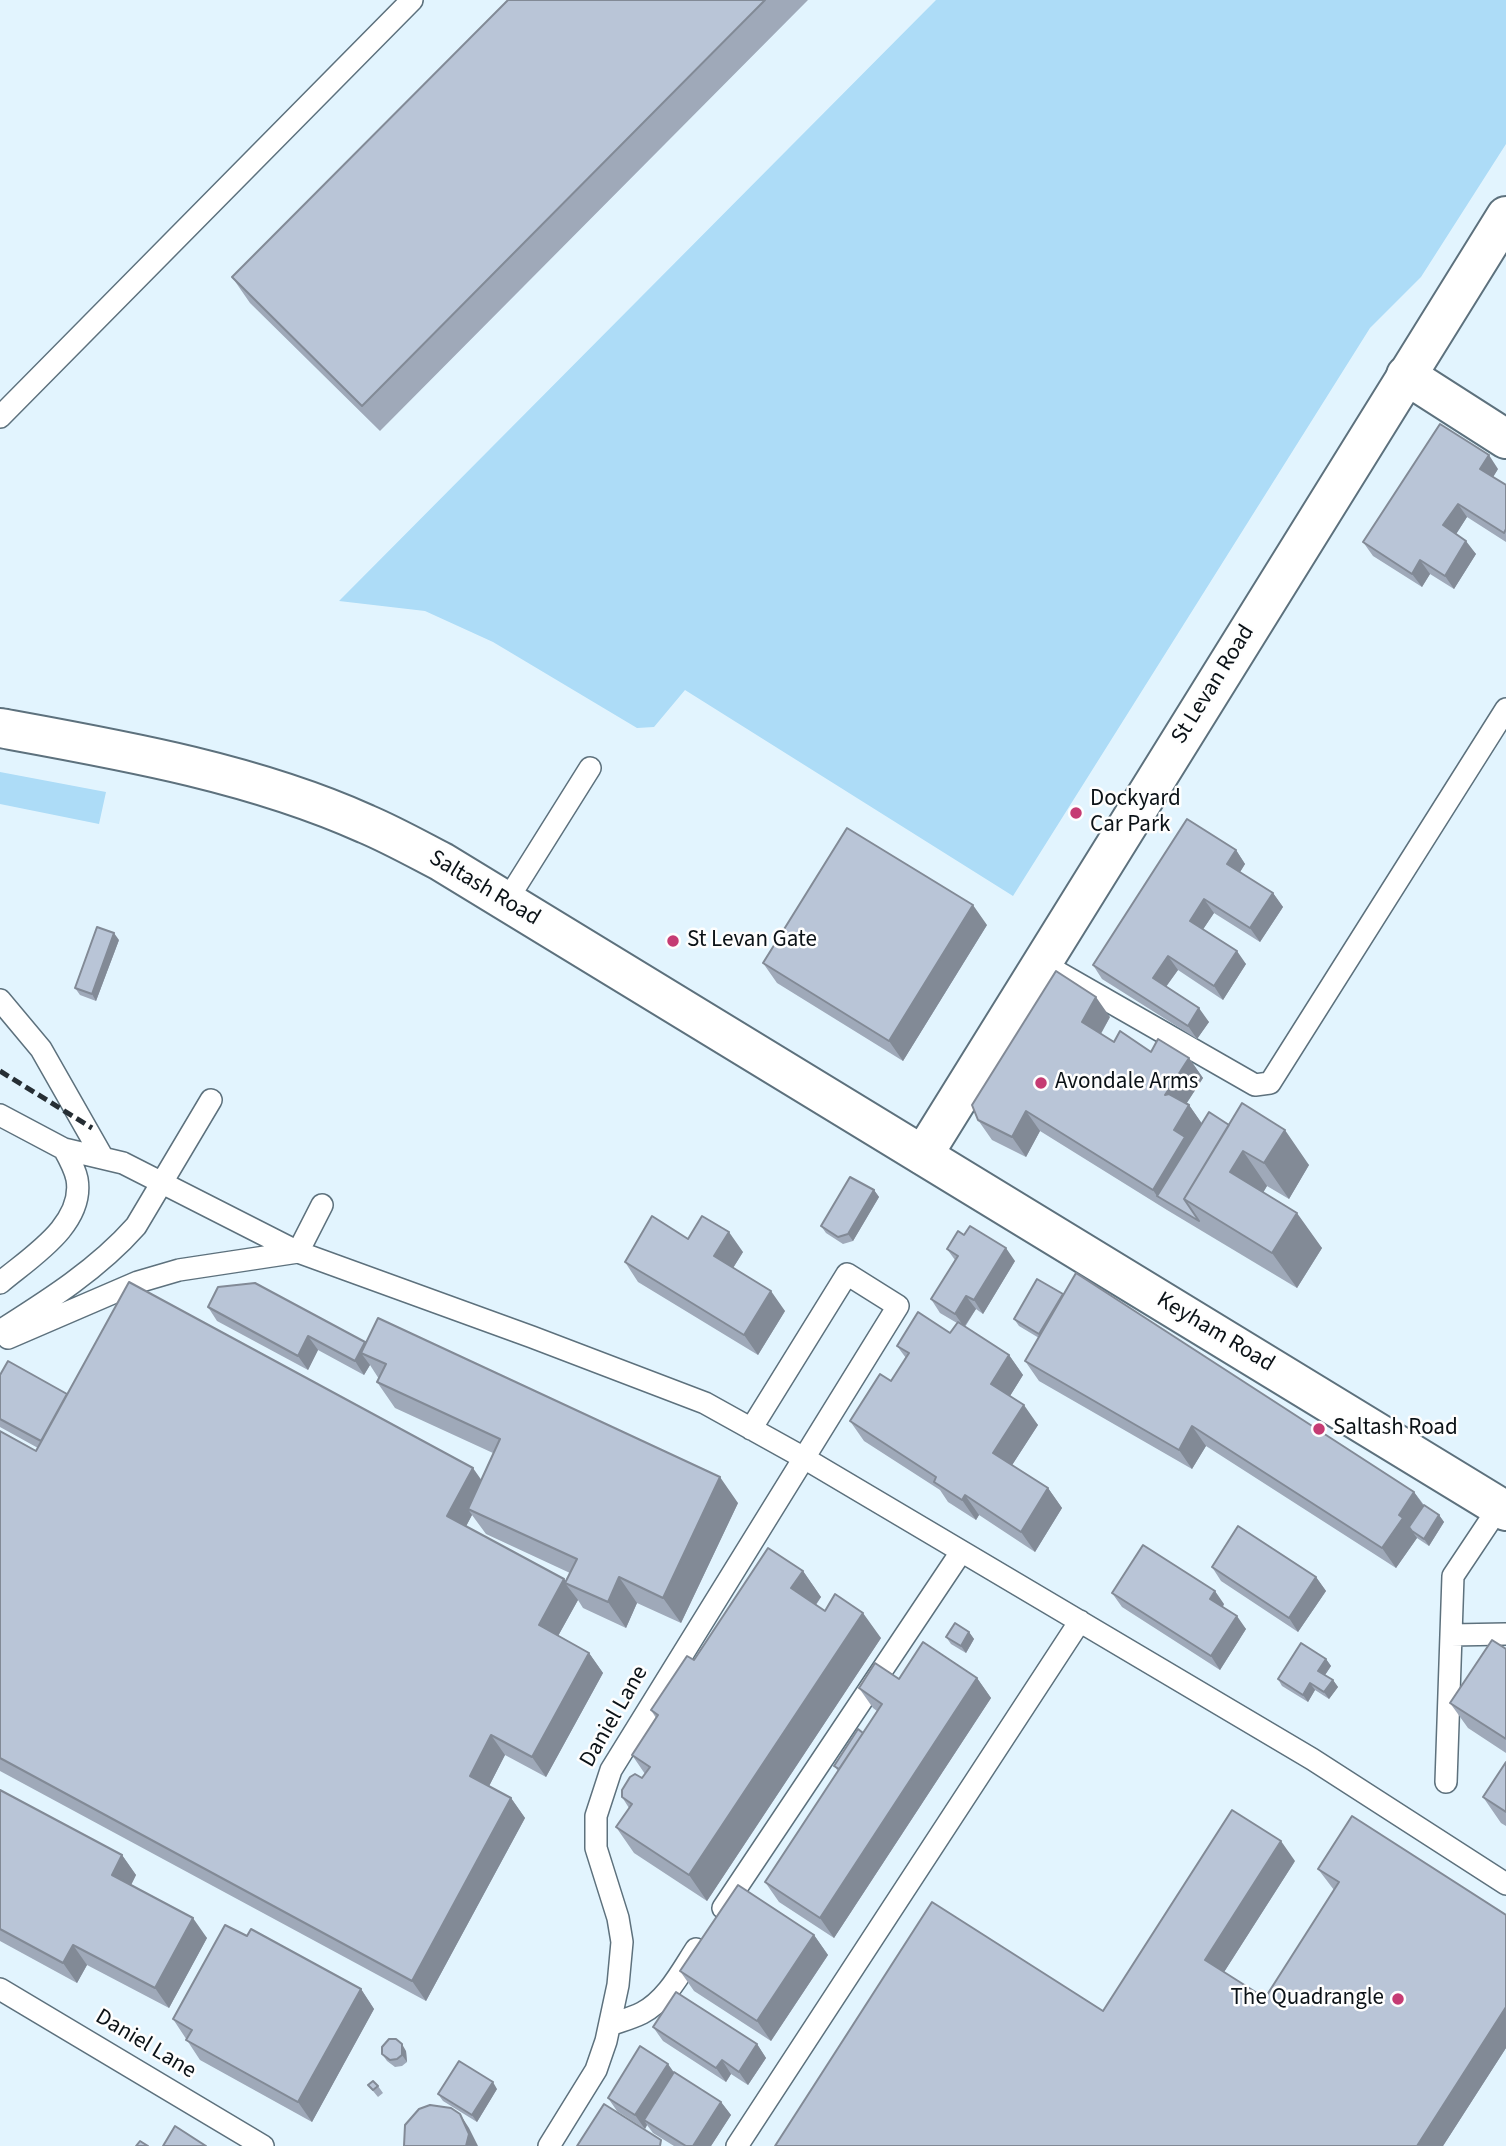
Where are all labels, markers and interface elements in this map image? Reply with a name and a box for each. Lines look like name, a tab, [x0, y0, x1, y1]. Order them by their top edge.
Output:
street label: St Levan Road	[1167, 620, 1261, 750]
place label: Dockyard Car Park	[1090, 786, 1181, 840]
marker: Dockyard Car Park	[1068, 805, 1084, 821]
street label: Saltash Road	[423, 845, 545, 933]
place label: St Levan Gate	[687, 927, 817, 955]
marker: St Levan Gate	[665, 933, 681, 949]
place label: Avondale Arms	[1055, 1069, 1198, 1097]
marker: Avondale Arms	[1033, 1075, 1049, 1091]
street label: Keyham Road	[1151, 1287, 1279, 1379]
place label: Saltash Road	[1333, 1415, 1458, 1443]
marker: Saltash Road	[1311, 1421, 1327, 1437]
street label: Daniel Lane	[575, 1661, 655, 1773]
place label: The Quadrangle	[1231, 1985, 1384, 2013]
marker: The Quadrangle	[1390, 1991, 1406, 2007]
street label: Daniel Lane	[90, 2004, 200, 2086]

